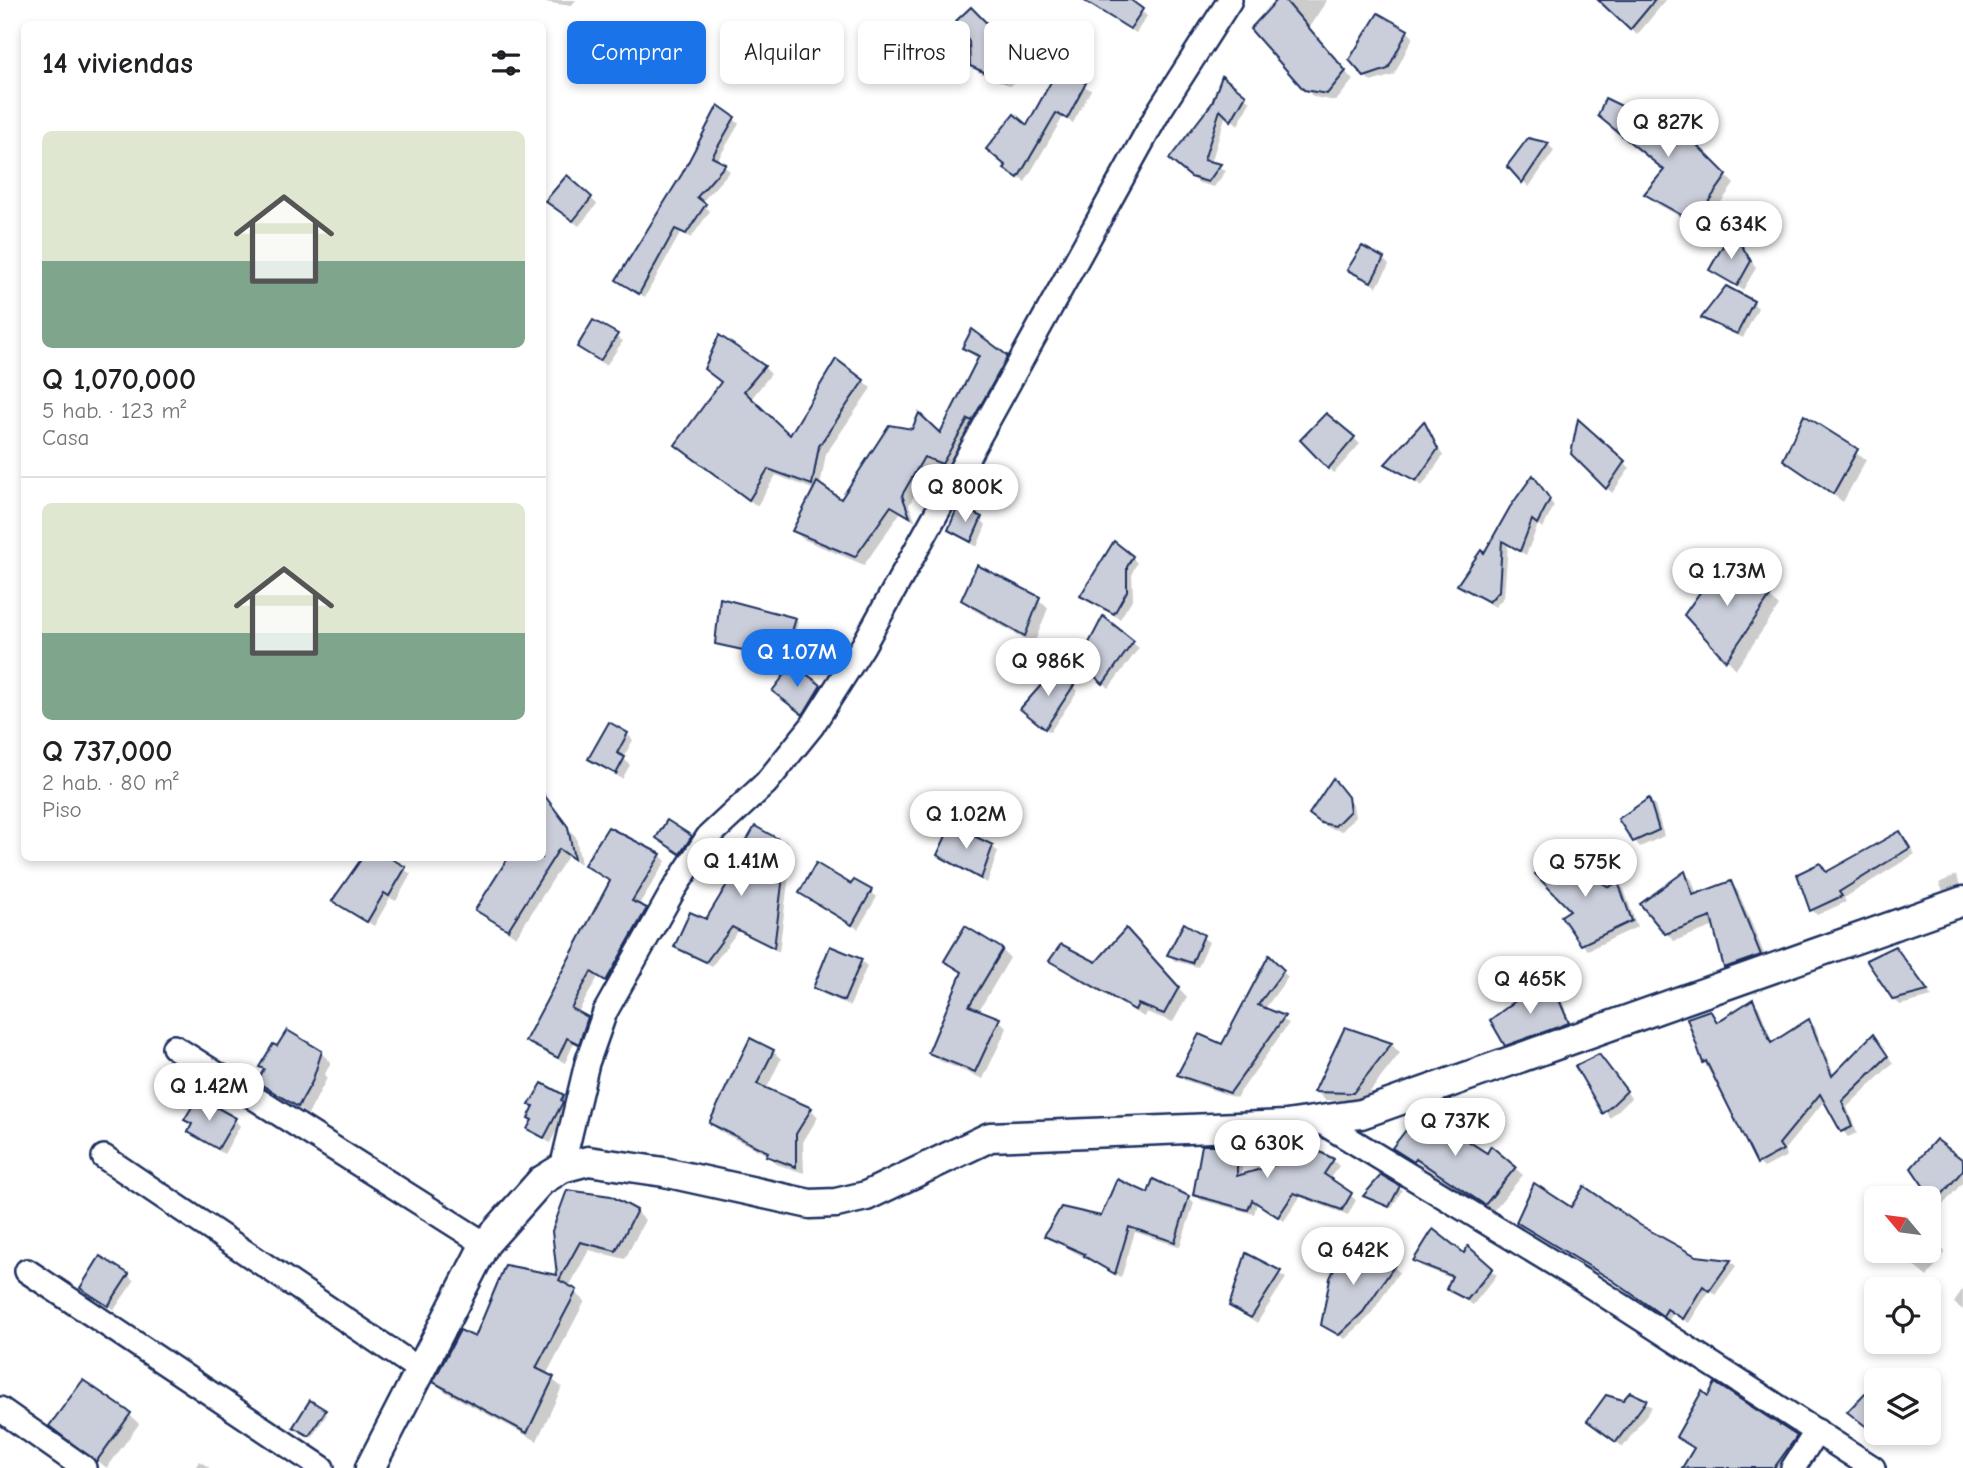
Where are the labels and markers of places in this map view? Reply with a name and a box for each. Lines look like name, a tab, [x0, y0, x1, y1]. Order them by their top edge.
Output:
pin: Q 827K	[1611, 100, 1725, 159]
pin: Q 634K	[1674, 202, 1788, 261]
pin: Q 800K	[908, 464, 1022, 524]
pin: Q 1.73M	[1662, 548, 1792, 608]
pin: Q 1.07M	[732, 630, 862, 689]
pin: Q 986K	[991, 638, 1105, 698]
pin: Q 1.02M	[901, 792, 1031, 851]
pin: Q 1.41M	[676, 838, 806, 898]
pin: Q 575K	[1528, 839, 1642, 899]
pin: Q 465K	[1473, 956, 1587, 1016]
pin: Q 1.42M	[144, 1064, 274, 1123]
pin: Q 737K	[1398, 1098, 1512, 1158]
pin: Q 630K	[1210, 1120, 1324, 1180]
pin: Q 642K	[1296, 1228, 1410, 1287]

